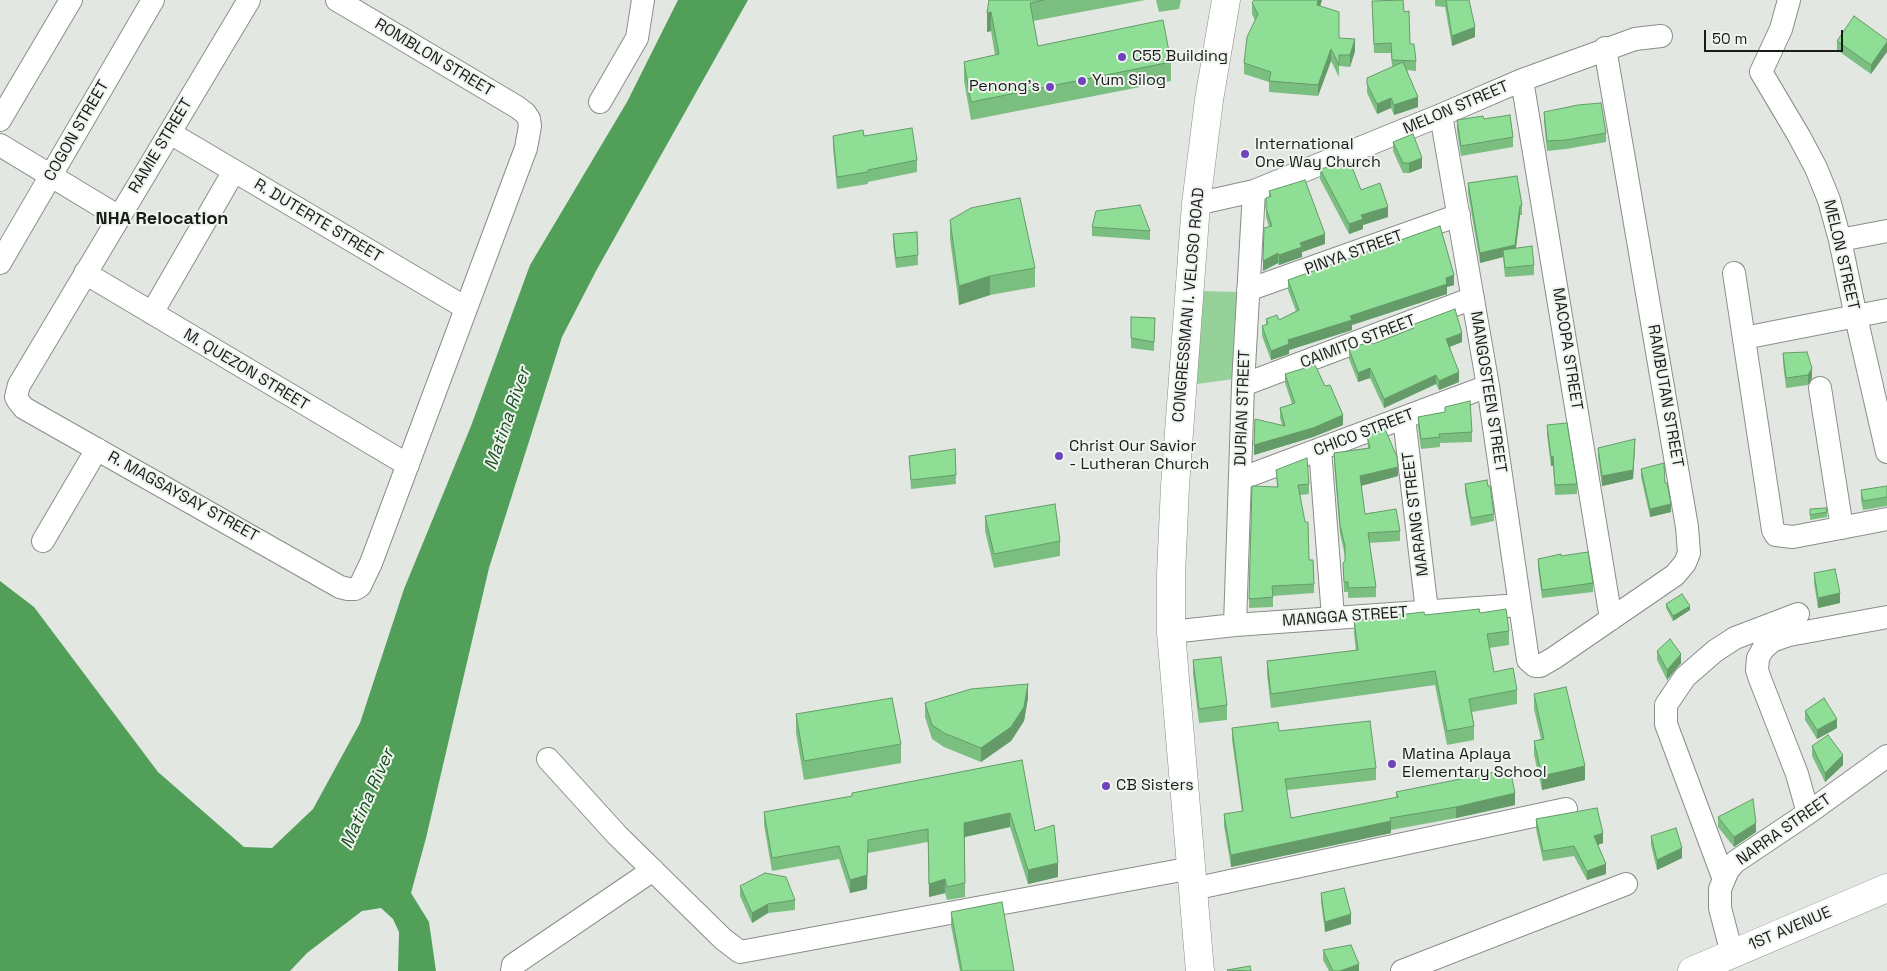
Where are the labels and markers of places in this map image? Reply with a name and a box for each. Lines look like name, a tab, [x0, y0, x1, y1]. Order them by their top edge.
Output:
place label: C55 Building	[1132, 47, 1228, 67]
marker: C55 Building	[1116, 51, 1128, 63]
place label: Yum Silog	[1092, 71, 1166, 91]
marker: Yum Silog	[1076, 75, 1088, 87]
place label: Penong's	[969, 77, 1040, 97]
marker: Penong's	[1044, 81, 1056, 93]
place label: International One Way Church	[1255, 135, 1381, 173]
marker: International One Way Church	[1239, 148, 1251, 160]
place label: Christ Our Savior - Lutheran Church	[1069, 437, 1209, 475]
marker: Christ Our Savior - Lutheran Church	[1053, 450, 1065, 462]
place label: Matina Aplaya Elementary School	[1402, 745, 1547, 783]
marker: Matina Aplaya Elementary School	[1386, 758, 1398, 770]
place label: CB Sisters	[1116, 776, 1194, 796]
marker: CB Sisters	[1100, 780, 1112, 792]

